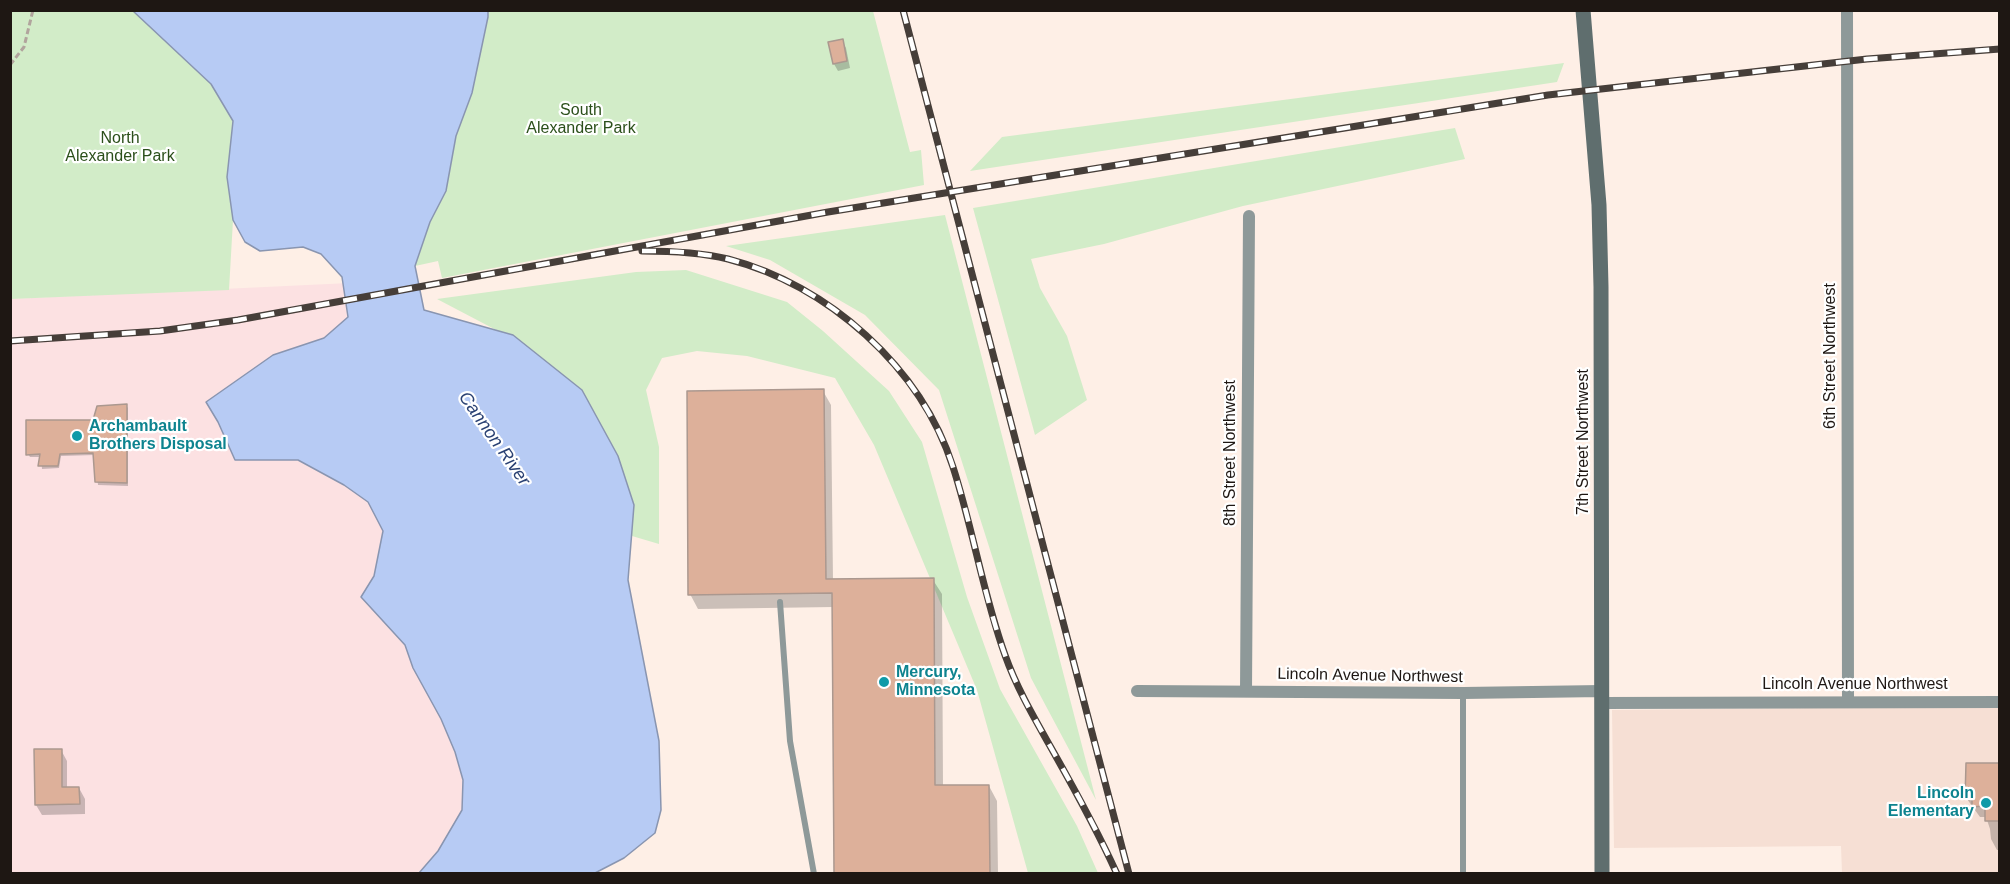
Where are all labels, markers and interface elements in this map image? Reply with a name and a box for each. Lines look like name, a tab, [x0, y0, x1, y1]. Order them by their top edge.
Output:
park label: South Alexander Park	[526, 101, 636, 139]
park label: North Alexander Park	[65, 129, 175, 167]
street label: 6th Street Northwest	[1821, 283, 1841, 429]
street label: 7th Street Northwest	[1574, 369, 1594, 515]
street label: 8th Street Northwest	[1221, 380, 1241, 526]
water label: Cannon River	[454, 388, 534, 490]
place label: Archambault Brothers Disposal	[89, 417, 227, 455]
marker: Archambault Brothers Disposal	[70, 429, 84, 443]
place label: Mercury, Minnesota	[896, 663, 975, 701]
street label: Lincoln Avenue Northwest	[1277, 665, 1463, 687]
marker: Mercury, Minnesota	[877, 675, 891, 689]
street label: Lincoln Avenue Northwest	[1762, 675, 1948, 695]
place label: Lincoln Elementary	[1888, 784, 1974, 822]
marker: Lincoln Elementary	[1979, 796, 1993, 810]

